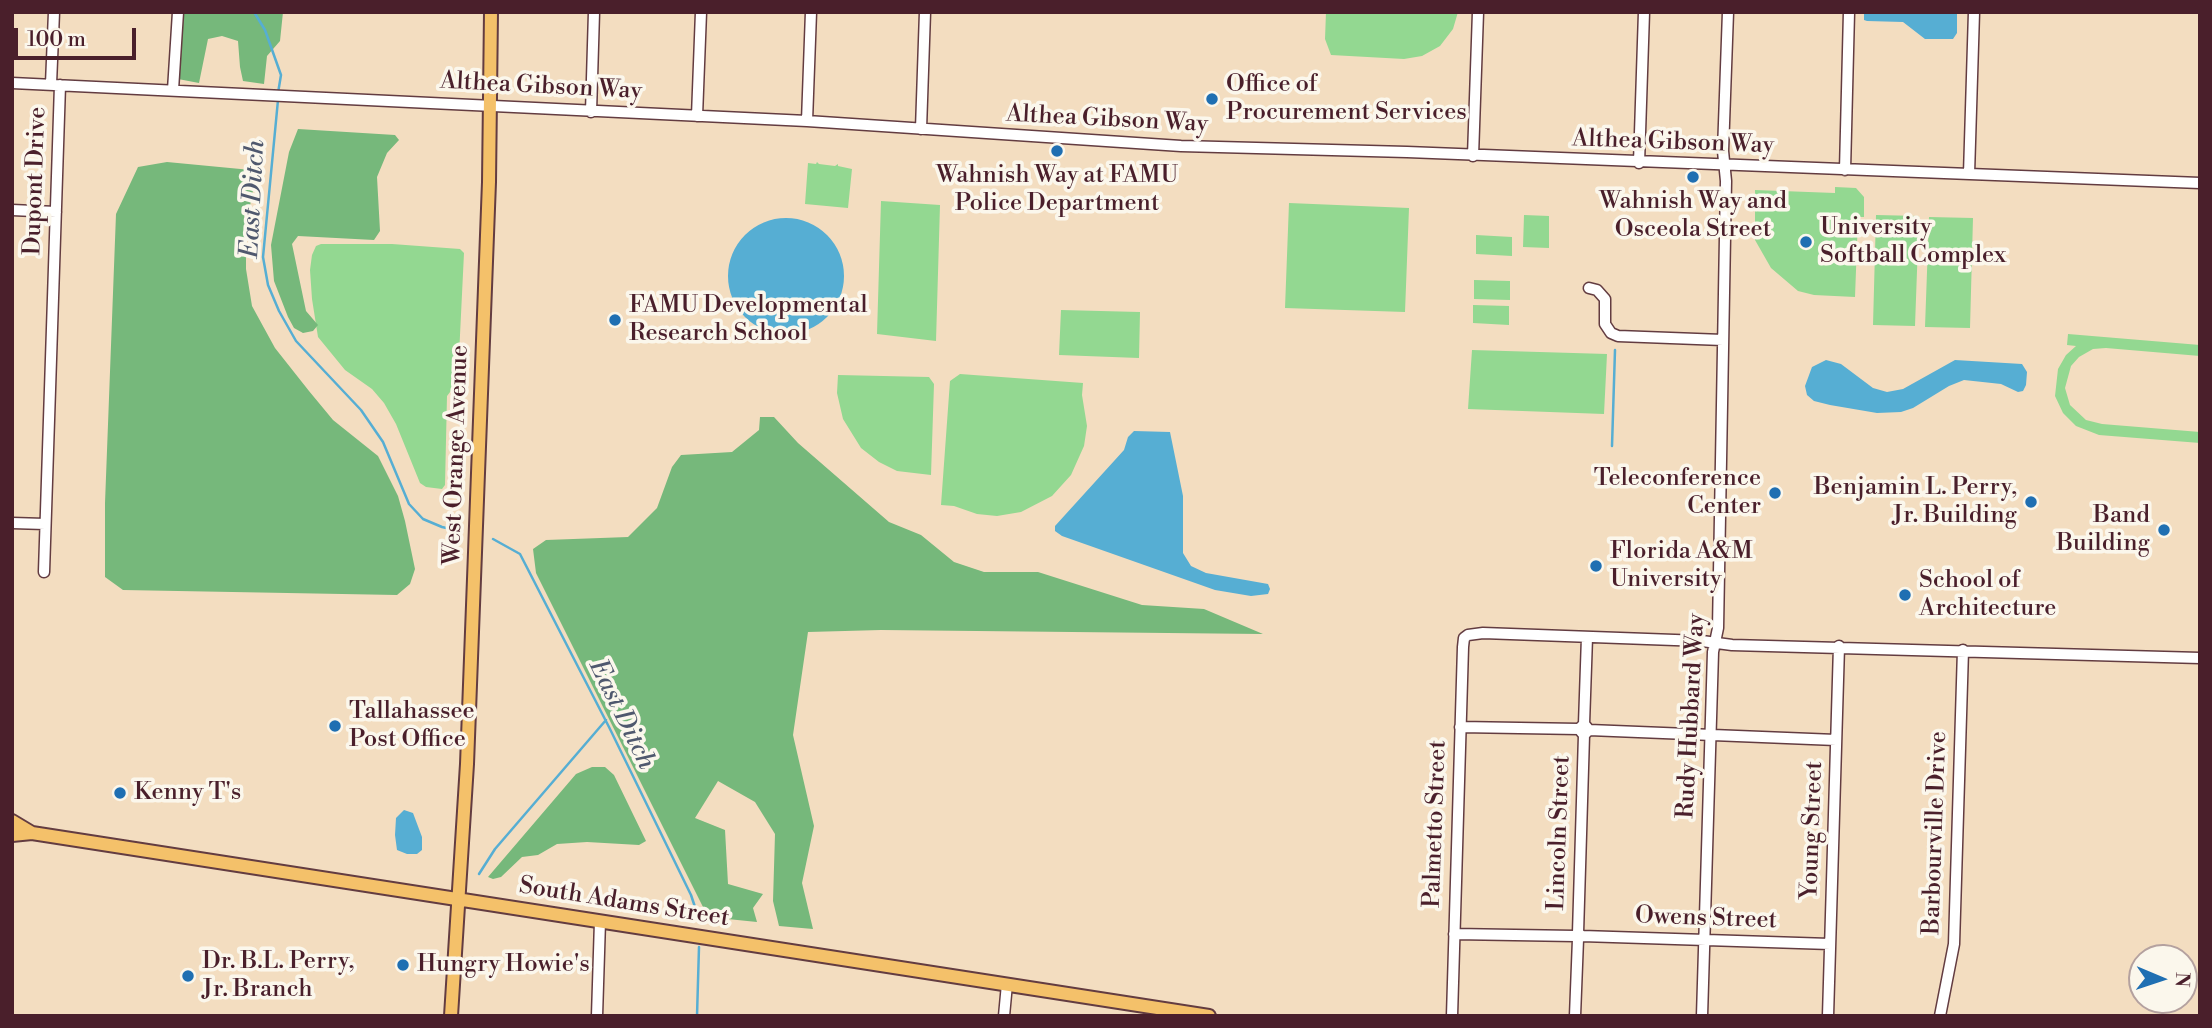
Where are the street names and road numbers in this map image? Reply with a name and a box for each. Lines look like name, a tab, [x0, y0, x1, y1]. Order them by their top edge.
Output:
street label: Althea Gibson Way	[439, 67, 643, 107]
street label: Althea Gibson Way	[1005, 100, 1209, 140]
street label: Dupont Drive	[19, 106, 53, 256]
street label: Althea Gibson Way	[1571, 125, 1775, 161]
street label: West Orange Avenue	[439, 344, 475, 566]
street label: Rudy Hubbard Way	[1672, 612, 1712, 820]
street label: Barbourville Drive	[1918, 731, 1954, 935]
street label: Palmetto Street	[1419, 740, 1453, 908]
street label: Lincoln Street	[1543, 755, 1577, 911]
street label: Young Street	[1796, 761, 1830, 899]
street label: South Adams Street	[517, 872, 731, 934]
street label: Owens Street	[1634, 902, 1778, 936]

